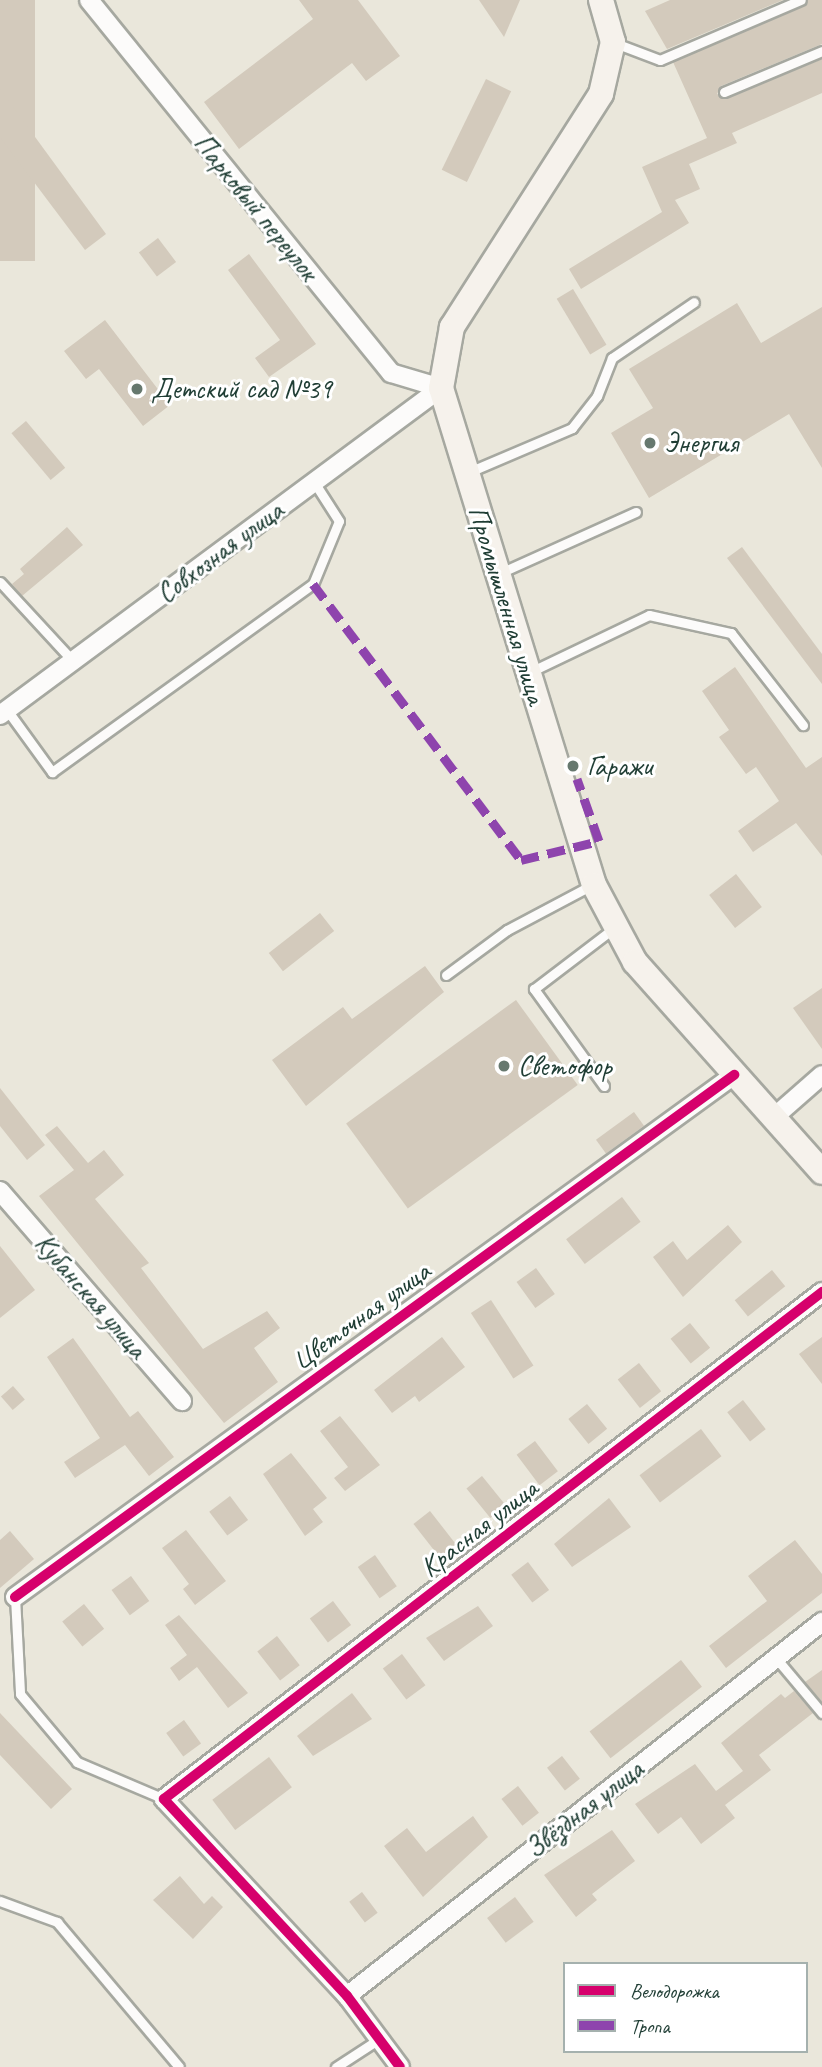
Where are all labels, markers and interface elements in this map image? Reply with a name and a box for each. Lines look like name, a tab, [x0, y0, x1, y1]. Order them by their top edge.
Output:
street label: Парковый переулок	[187, 127, 325, 287]
place label: Детский сад №39	[151, 372, 332, 406]
marker: Детский сад №39	[129, 381, 145, 397]
place label: Энергия	[664, 426, 738, 460]
marker: Энергия	[642, 435, 658, 451]
street label: Совхозная улица	[149, 493, 291, 611]
street label: Промышленная улица	[461, 501, 553, 709]
place label: Гаражи	[587, 749, 652, 783]
marker: Гаражи	[565, 758, 581, 774]
place label: Светофор	[518, 1049, 612, 1083]
marker: Светофор	[496, 1058, 512, 1074]
street label: Кубанская улица	[27, 1226, 155, 1366]
street label: Цветочная улица	[284, 1254, 438, 1378]
street label: Красная улица	[414, 1472, 544, 1584]
street label: Звёздная улица	[518, 1752, 650, 1866]
legend	[563, 1962, 808, 2053]
text: Велодорожка	[630, 1978, 719, 2004]
text: Тропа	[630, 2013, 670, 2039]

